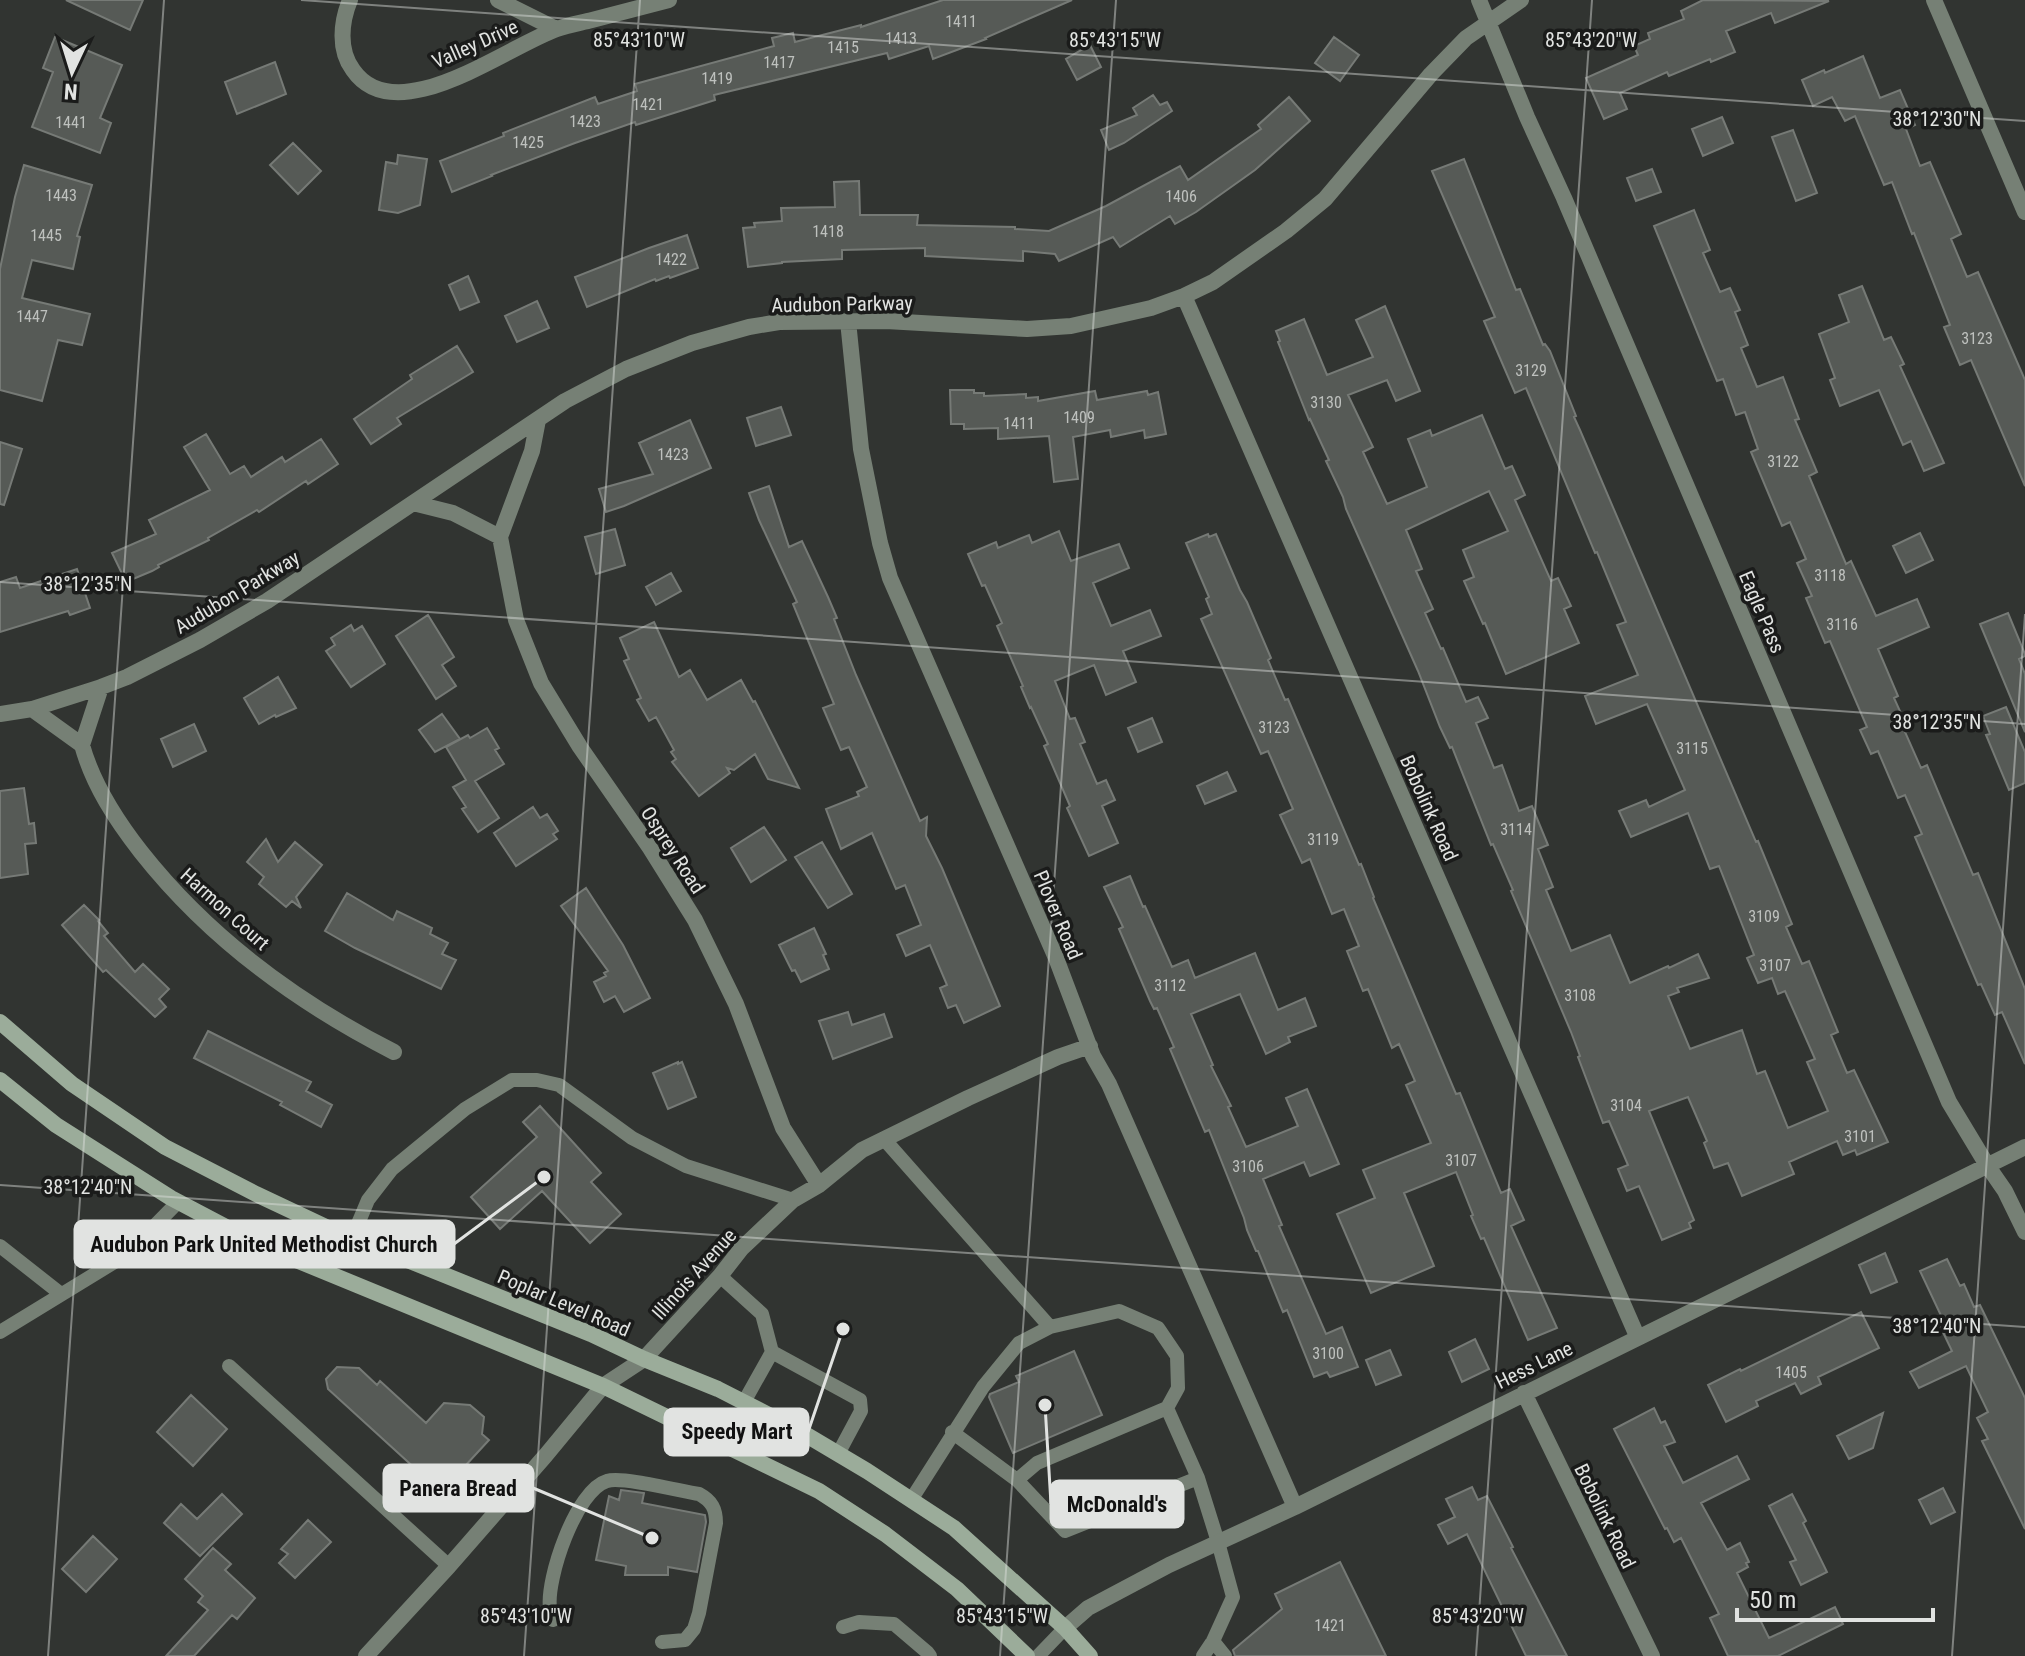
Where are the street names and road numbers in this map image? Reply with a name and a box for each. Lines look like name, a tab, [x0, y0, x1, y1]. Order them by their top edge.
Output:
street label: Valley Drive	[428, 14, 522, 74]
street label: Audubon Parkway	[771, 291, 913, 317]
street label: Audubon Parkway	[170, 545, 304, 639]
street label: Eagle Pass	[1734, 567, 1790, 657]
street label: Bobolink Road	[1395, 751, 1463, 865]
street label: Osprey Road	[636, 802, 710, 898]
street label: Harmon Court	[176, 863, 274, 955]
street label: Plover Road	[1029, 867, 1087, 963]
street label: Illinois Avenue	[647, 1223, 741, 1325]
street label: Poplar Level Road	[494, 1264, 634, 1342]
street label: Hess Lane	[1492, 1336, 1576, 1394]
street label: Bobolink Road	[1569, 1460, 1641, 1572]

